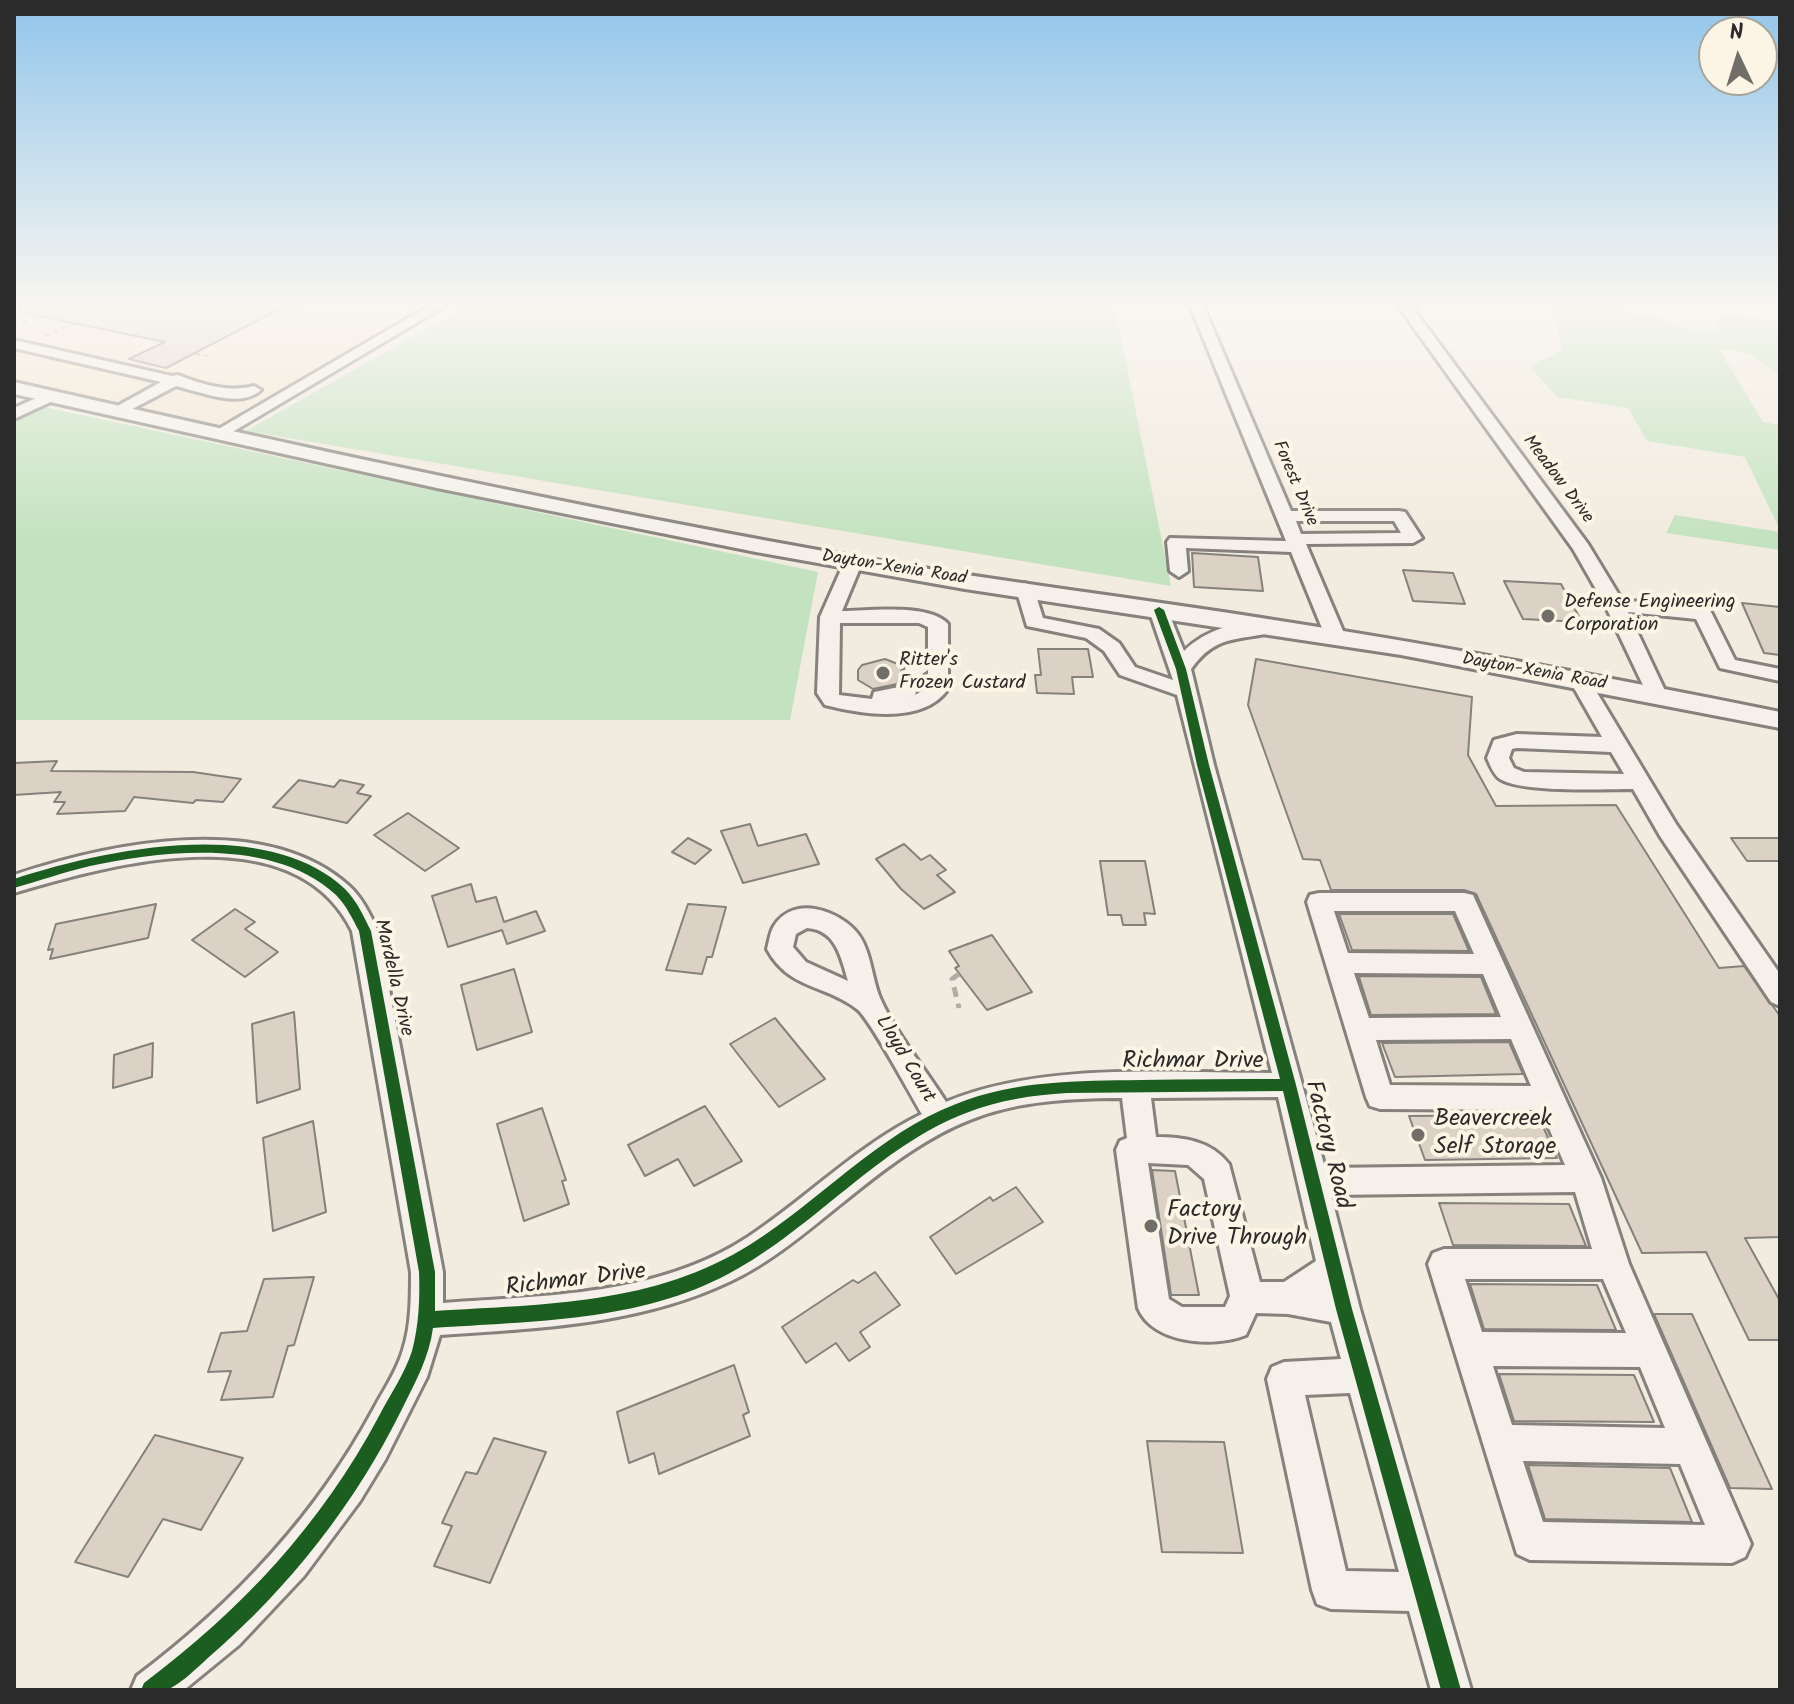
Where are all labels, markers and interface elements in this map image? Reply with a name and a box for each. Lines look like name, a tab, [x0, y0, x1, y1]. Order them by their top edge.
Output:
north arrow	[1698, 16, 1778, 96]
text: N	[1728, 16, 1745, 51]
street label: Meadow Drive	[1517, 432, 1597, 528]
street label: Forest Drive	[1266, 438, 1322, 530]
street label: Dayton-Xenia Road	[820, 547, 968, 591]
place label: Defense Engineering Corporation	[1564, 592, 1735, 639]
marker: Defense Engineering Corporation	[1539, 607, 1557, 625]
place label: Ritter's Frozen Custard	[899, 650, 1025, 697]
street label: Dayton-Xenia Road	[1460, 650, 1608, 696]
marker: Ritter's Frozen Custard	[874, 664, 892, 682]
street label: Mardella Drive	[367, 917, 417, 1039]
street label: Lloyd Court	[869, 1012, 939, 1108]
street label: Richmar Drive	[1122, 1049, 1264, 1077]
street label: Factory Road	[1296, 1078, 1356, 1212]
place label: Beavercreek Self Storage	[1434, 1107, 1556, 1163]
marker: Beavercreek Self Storage	[1409, 1126, 1427, 1144]
place label: Factory Drive Through	[1167, 1198, 1307, 1254]
marker: Factory Drive Through	[1142, 1217, 1160, 1235]
street label: Richmar Drive	[504, 1259, 648, 1305]

